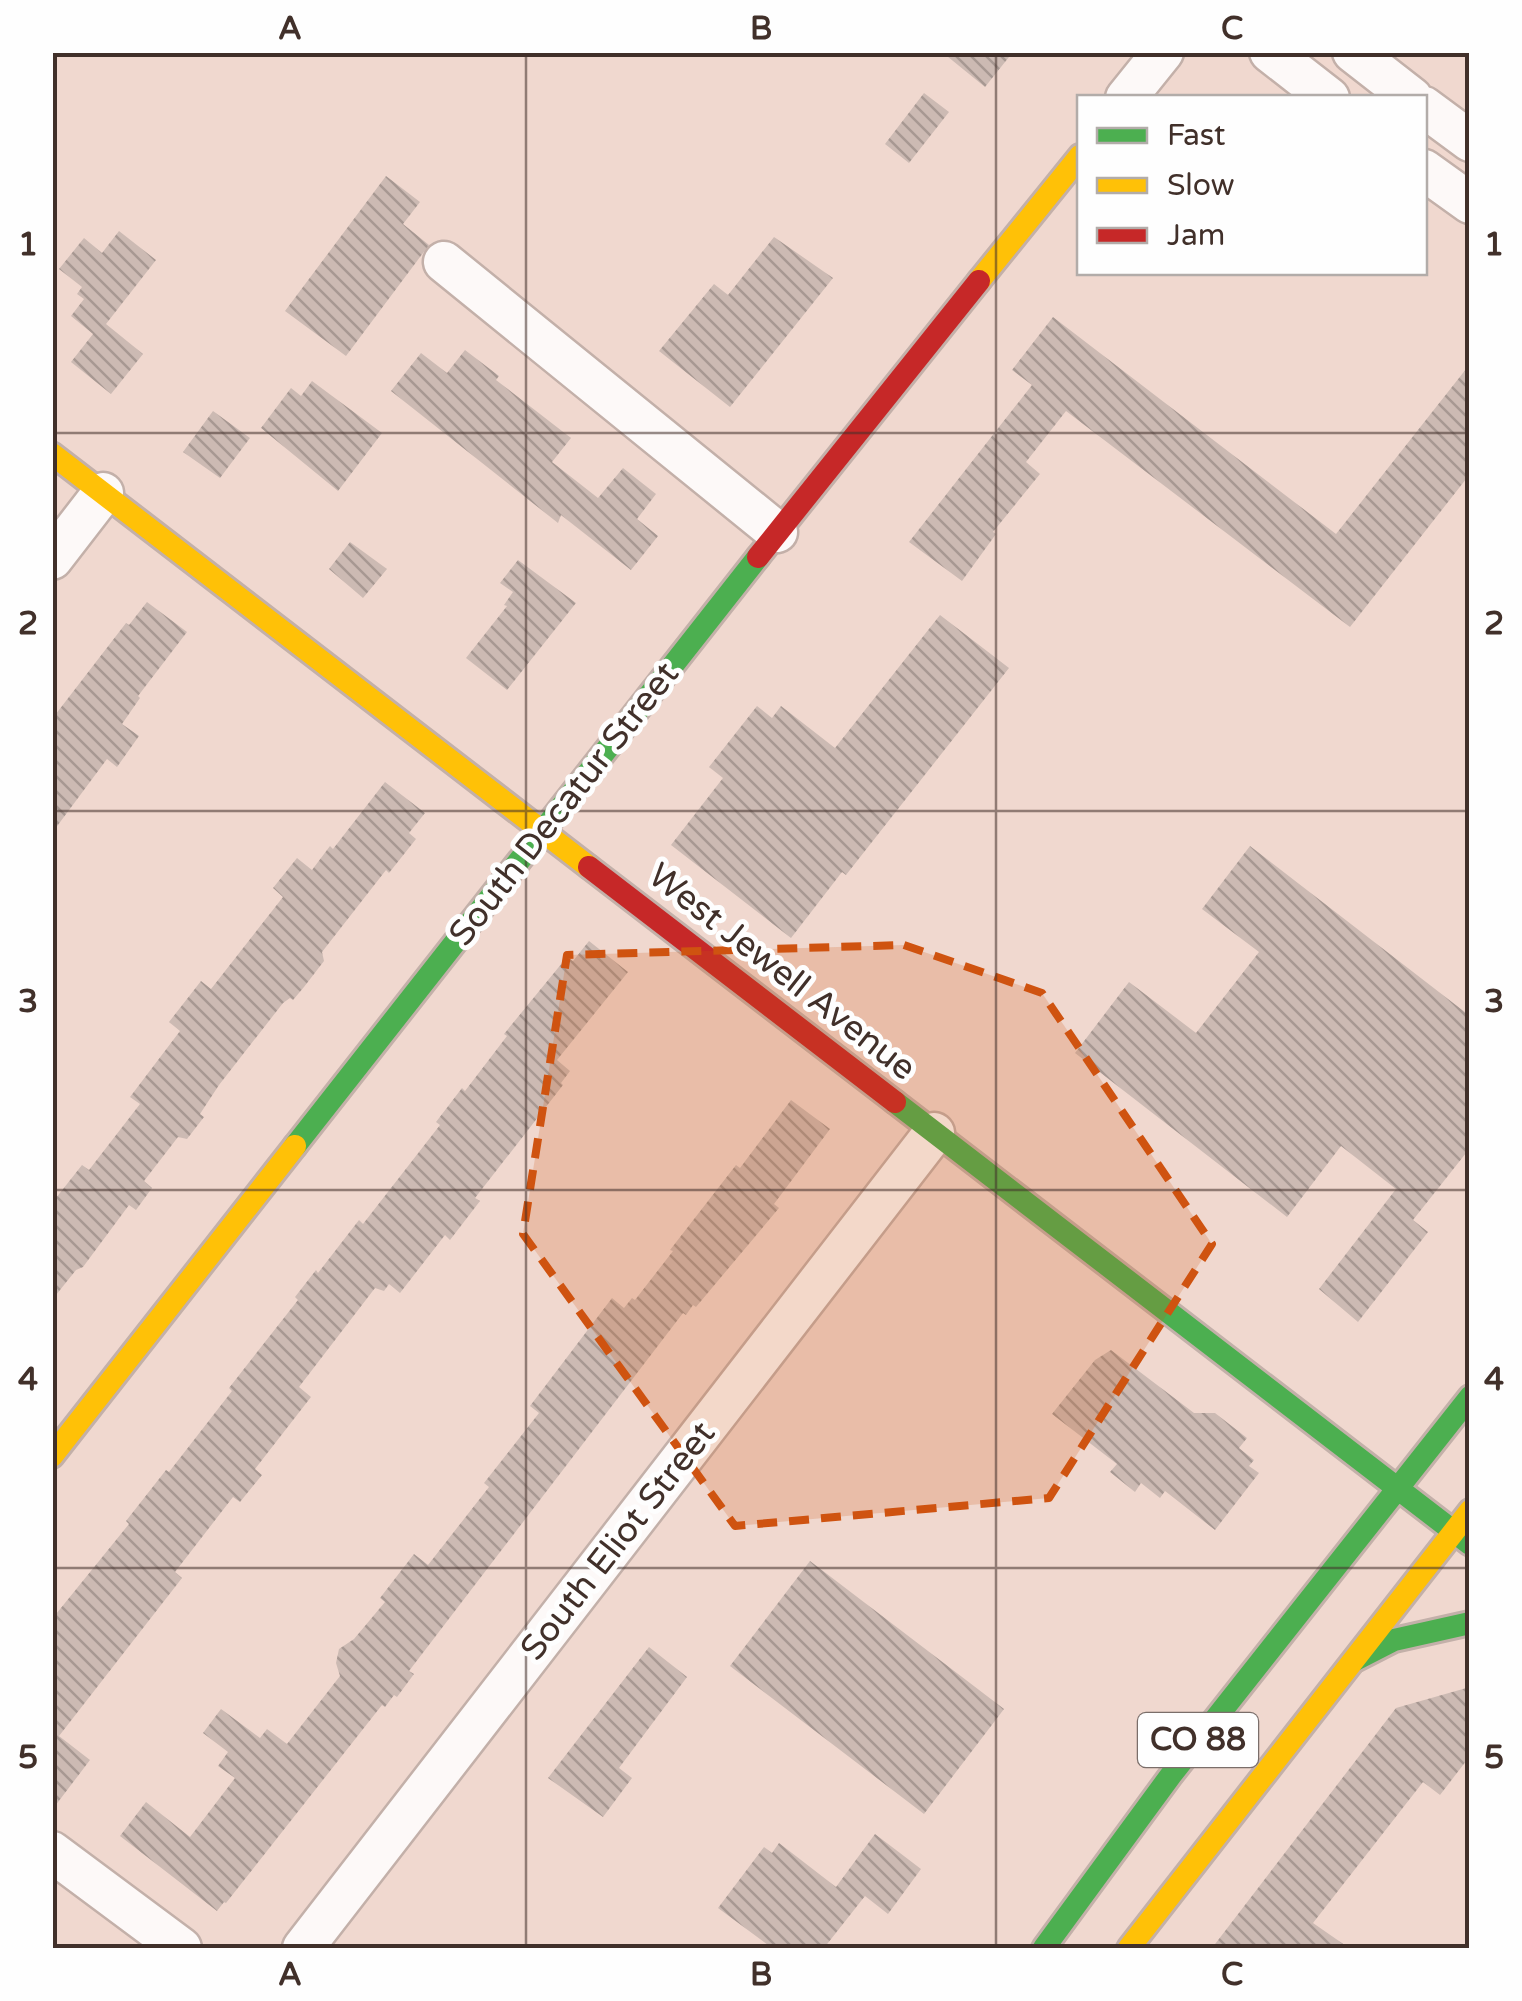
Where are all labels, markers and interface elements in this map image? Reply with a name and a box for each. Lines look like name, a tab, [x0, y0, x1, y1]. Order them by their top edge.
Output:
text: A	[278, 10, 302, 48]
text: B	[750, 10, 772, 48]
text: C	[1221, 10, 1243, 48]
legend	[1077, 95, 1427, 275]
text: Fast	[1167, 117, 1226, 154]
text: Slow	[1167, 167, 1235, 204]
text: Jam	[1167, 217, 1225, 254]
text: 1	[18, 226, 38, 264]
text: 1	[1484, 226, 1504, 264]
text: 2	[18, 605, 38, 643]
text: 2	[1484, 605, 1504, 643]
street label: South Decatur Street	[440, 654, 688, 954]
street label: West Jewell Avenue	[640, 855, 924, 1089]
text: 3	[18, 983, 38, 1021]
text: 3	[1484, 983, 1504, 1021]
text: 4	[18, 1361, 38, 1399]
text: 4	[1484, 1361, 1504, 1399]
street label: South Eliot Street	[512, 1413, 724, 1669]
road number: CO 88	[1138, 1713, 1258, 1767]
text: 5	[18, 1739, 38, 1777]
text: 5	[1484, 1739, 1504, 1777]
text: A	[278, 1956, 302, 1994]
text: B	[750, 1956, 772, 1994]
text: C	[1221, 1956, 1243, 1994]

